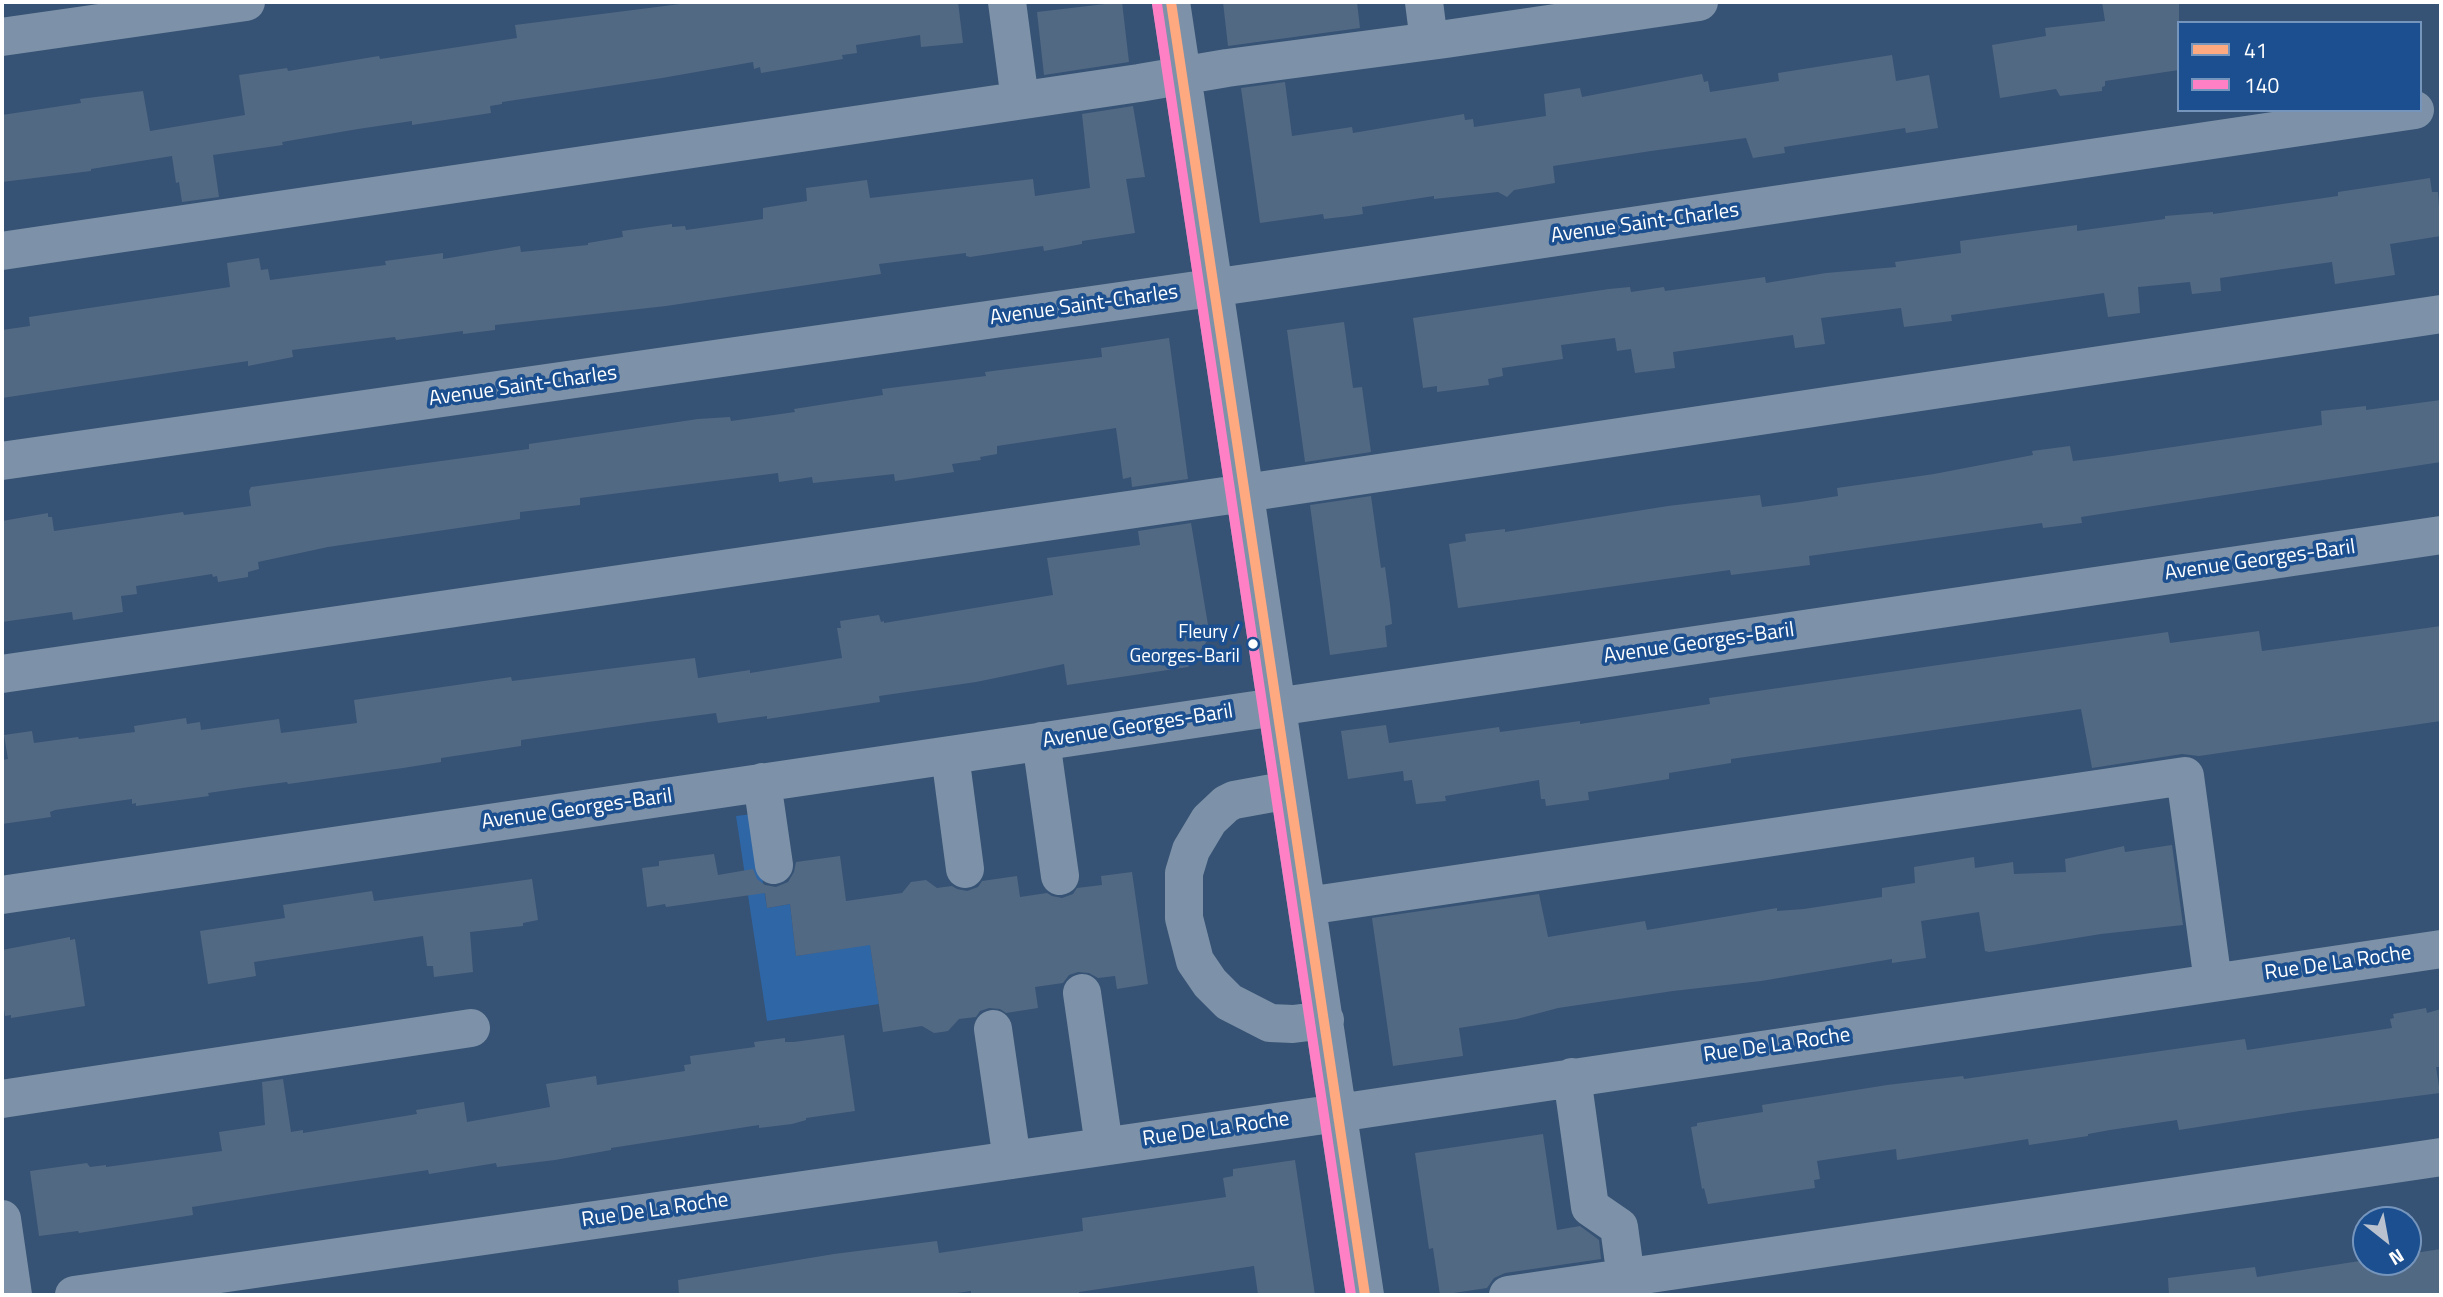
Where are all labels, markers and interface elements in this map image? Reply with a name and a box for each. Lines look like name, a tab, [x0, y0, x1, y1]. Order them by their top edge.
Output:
legend	[2177, 21, 2422, 112]
text: 41	[2244, 34, 2268, 66]
text: 140	[2244, 69, 2279, 101]
street label: Avenue Saint-Charles	[1549, 198, 1741, 250]
street label: Avenue Saint-Charles	[988, 280, 1180, 332]
street label: Avenue Saint-Charles	[427, 361, 619, 413]
street label: Avenue Georges-Baril	[2163, 535, 2357, 587]
street label: Avenue Georges-Baril	[1602, 618, 1796, 670]
place label: Fleury / Georges-Baril	[1130, 622, 1240, 666]
marker: Fleury / Georges-Baril	[1246, 637, 1260, 651]
street label: Avenue Georges-Baril	[1041, 700, 1235, 754]
street label: Avenue Georges-Baril	[480, 784, 674, 836]
street label: Rue De La Roche	[2263, 941, 2413, 987]
street label: Rue De La Roche	[1702, 1023, 1852, 1069]
street label: Rue De La Roche	[1141, 1107, 1291, 1153]
street label: Rue De La Roche	[580, 1188, 730, 1234]
north arrow	[2352, 1206, 2422, 1276]
text: N	[2384, 1242, 2410, 1274]

